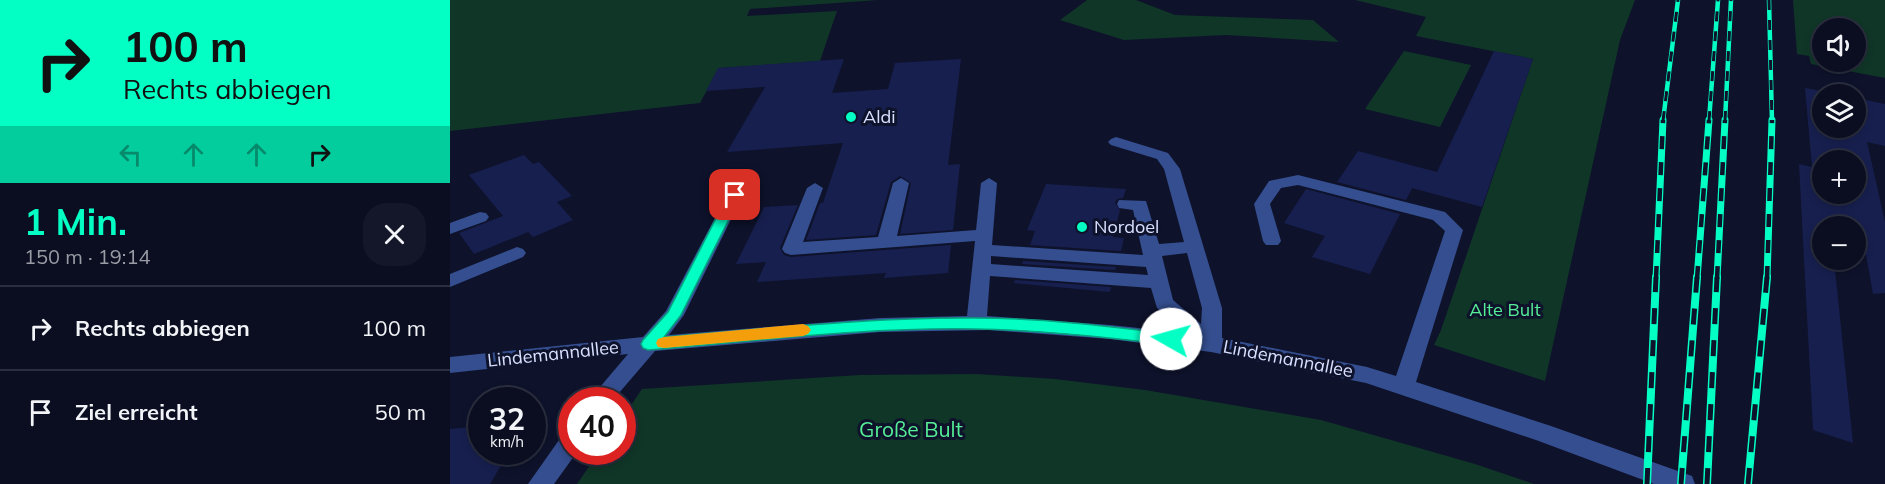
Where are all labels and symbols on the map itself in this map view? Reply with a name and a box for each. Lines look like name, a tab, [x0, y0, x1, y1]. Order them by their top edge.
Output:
place label: Aldi	[863, 105, 896, 128]
marker: Aldi	[844, 110, 858, 124]
pin	[709, 169, 760, 220]
place label: Nordoel	[1094, 215, 1159, 238]
marker: Nordoel	[1075, 220, 1089, 234]
park label: Alte Bult	[1469, 298, 1541, 321]
position arrow	[1139, 307, 1203, 371]
street label: Lindemannallee	[486, 335, 620, 372]
street label: Lindemannallee	[1221, 335, 1355, 382]
speed limit sign: 40	[558, 387, 636, 465]
park label: Große Bult	[859, 416, 963, 442]

